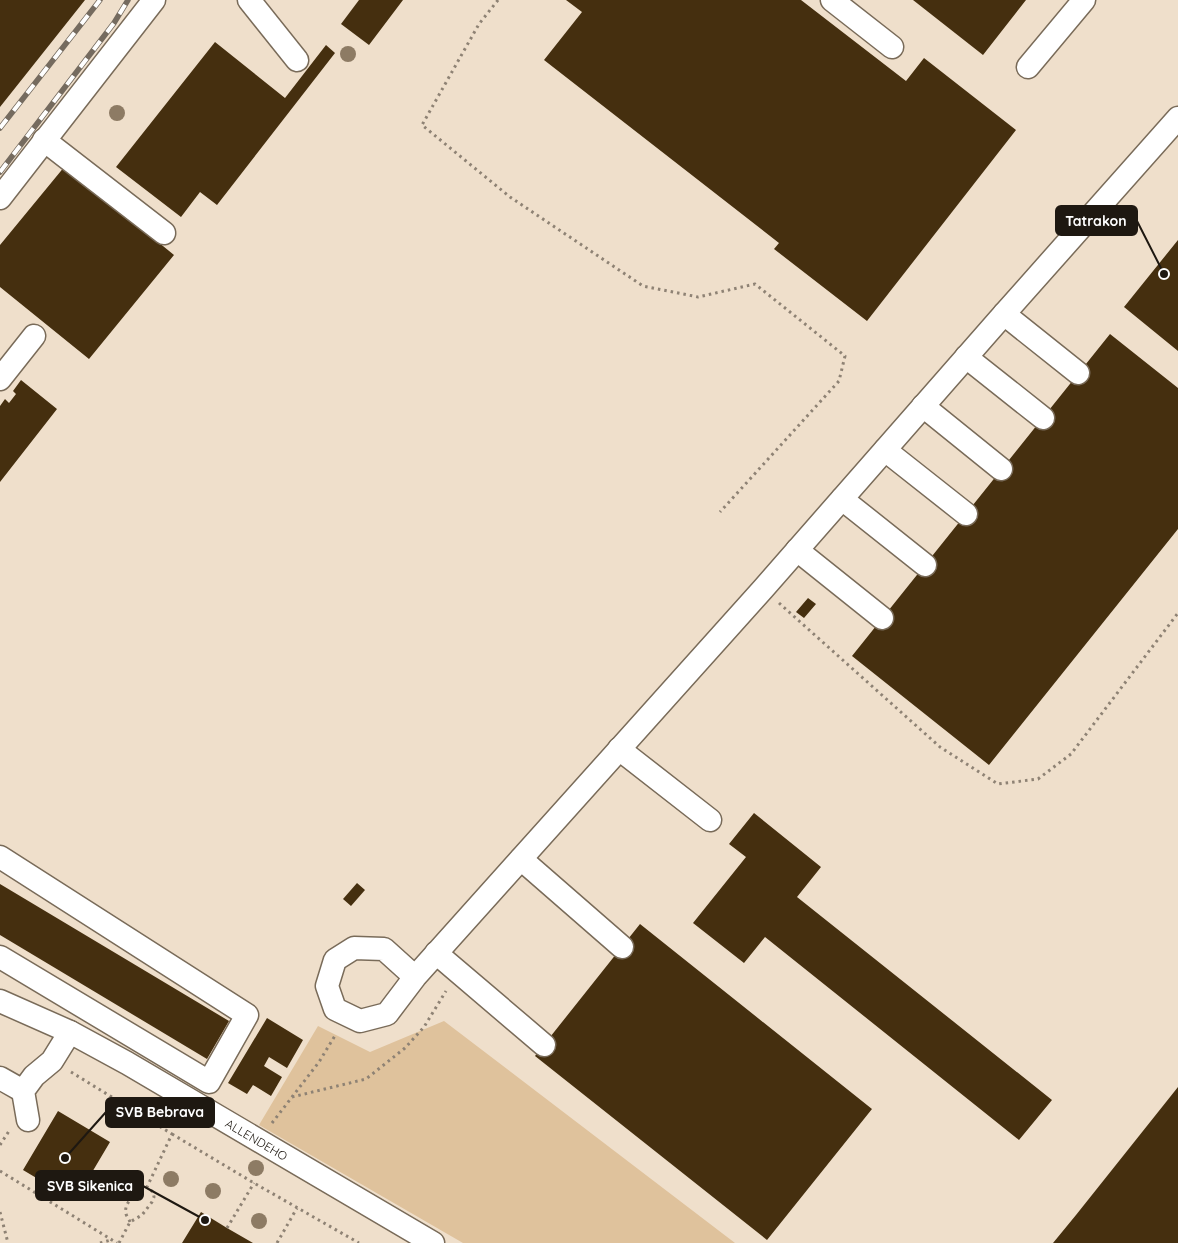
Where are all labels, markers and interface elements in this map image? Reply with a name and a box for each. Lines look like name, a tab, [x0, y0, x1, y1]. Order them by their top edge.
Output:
callout: Tatrakon	[1056, 206, 1137, 235]
text: Tatrakon	[1065, 212, 1127, 230]
callout: SVB Bebrava	[106, 1098, 214, 1127]
text: SVB Bebrava	[116, 1103, 204, 1121]
street label: ALLENDEHO	[223, 1115, 290, 1163]
callout: SVB Sikenica	[36, 1171, 143, 1200]
text: SVB Sikenica	[47, 1177, 133, 1195]

